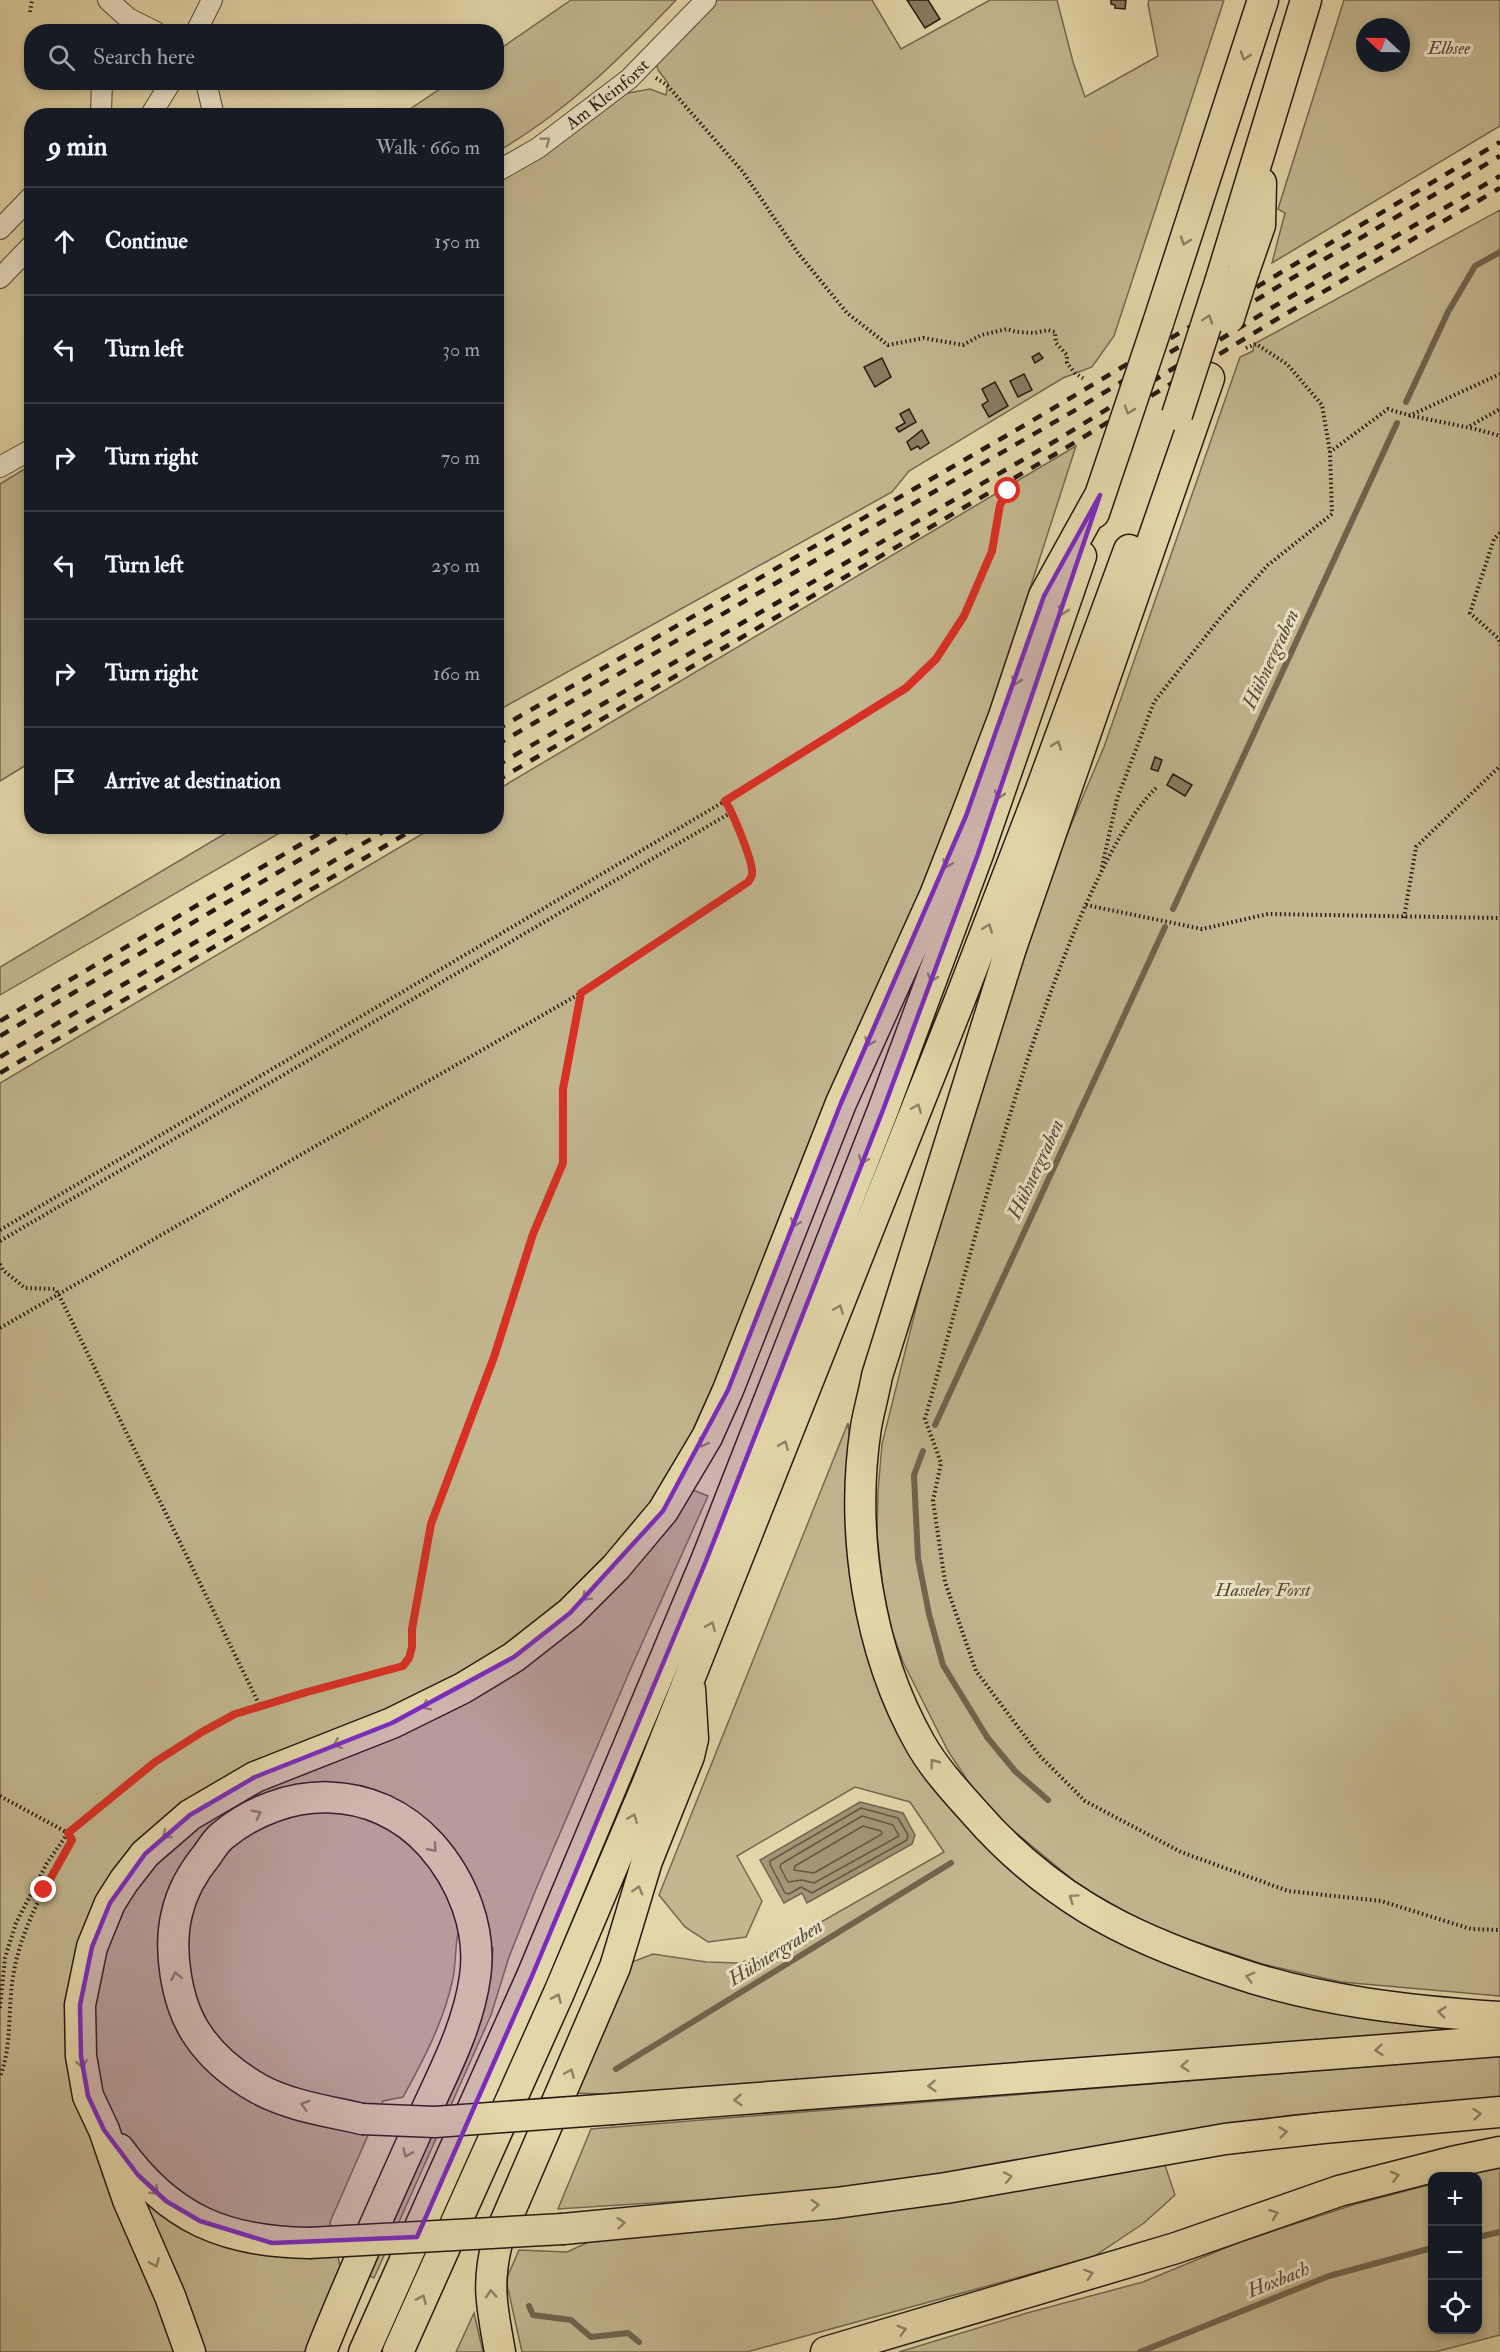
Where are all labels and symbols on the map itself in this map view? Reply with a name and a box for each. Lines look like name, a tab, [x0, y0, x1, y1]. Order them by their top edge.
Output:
north arrow	[1356, 18, 1410, 72]
park label: Elbsee	[1427, 37, 1471, 60]
one-way arrow	[1240, 50, 1252, 61]
street label: Am Kleinforst	[560, 54, 654, 136]
one-way arrow	[540, 138, 551, 149]
one-way arrow	[1180, 235, 1193, 246]
one-way arrow	[1201, 314, 1213, 325]
one-way arrow	[1123, 404, 1136, 415]
route start	[994, 477, 1020, 503]
one-way arrow	[1058, 605, 1071, 616]
water label: Hühnergraben	[1236, 605, 1304, 714]
one-way arrow	[1010, 675, 1023, 686]
one-way arrow	[1050, 741, 1062, 752]
one-way arrow	[994, 789, 1007, 800]
one-way arrow	[942, 858, 955, 869]
one-way arrow	[980, 923, 993, 933]
one-way arrow	[927, 972, 940, 983]
one-way arrow	[864, 1036, 876, 1047]
one-way arrow	[910, 1103, 922, 1114]
water label: Hühnergraben	[1001, 1115, 1069, 1224]
one-way arrow	[858, 1154, 871, 1165]
one-way arrow	[790, 1217, 802, 1228]
one-way arrow	[831, 1304, 844, 1315]
one-way arrow	[699, 1437, 710, 1447]
one-way arrow	[777, 1440, 789, 1451]
park label: Hasseler Forst	[1215, 1579, 1311, 1602]
one-way arrow	[582, 1590, 592, 1601]
one-way arrow	[704, 1621, 716, 1632]
one-way arrow	[421, 1699, 432, 1711]
one-way arrow	[333, 1737, 344, 1749]
one-way arrow	[931, 1758, 942, 1769]
one-way arrow	[251, 1810, 261, 1821]
one-way arrow	[626, 1814, 638, 1825]
one-way arrow	[162, 1828, 173, 1839]
one-way arrow	[426, 1841, 437, 1852]
route end	[30, 1876, 56, 1902]
one-way arrow	[631, 1885, 643, 1896]
one-way arrow	[1068, 1894, 1079, 1905]
water label: Hühnergraben	[722, 1913, 827, 1992]
one-way arrow	[170, 1971, 183, 1981]
one-way arrow	[1246, 1971, 1256, 1984]
one-way arrow	[550, 1993, 562, 2004]
one-way arrow	[1437, 2007, 1446, 2019]
one-way arrow	[1374, 2044, 1383, 2057]
one-way arrow	[76, 2059, 88, 2068]
one-way arrow	[1180, 2059, 1189, 2072]
one-way arrow	[563, 2068, 575, 2079]
one-way arrow	[928, 2079, 937, 2092]
one-way arrow	[733, 2093, 742, 2106]
one-way arrow	[300, 2100, 311, 2112]
one-way arrow	[1472, 2108, 1481, 2121]
one-way arrow	[1278, 2127, 1287, 2139]
one-way arrow	[402, 2147, 414, 2158]
one-way arrow	[1003, 2171, 1013, 2184]
one-way arrow	[1390, 2171, 1400, 2184]
one-way arrow	[148, 2184, 159, 2195]
one-way arrow	[810, 2199, 820, 2212]
one-way arrow	[1269, 2209, 1279, 2222]
one-way arrow	[616, 2218, 625, 2230]
water label: Hoxbach	[1242, 2256, 1313, 2304]
one-way arrow	[148, 2257, 160, 2268]
one-way arrow	[1083, 2269, 1094, 2281]
one-way arrow	[485, 2290, 498, 2299]
one-way arrow	[415, 2294, 427, 2305]
one-way arrow	[896, 2325, 907, 2337]

